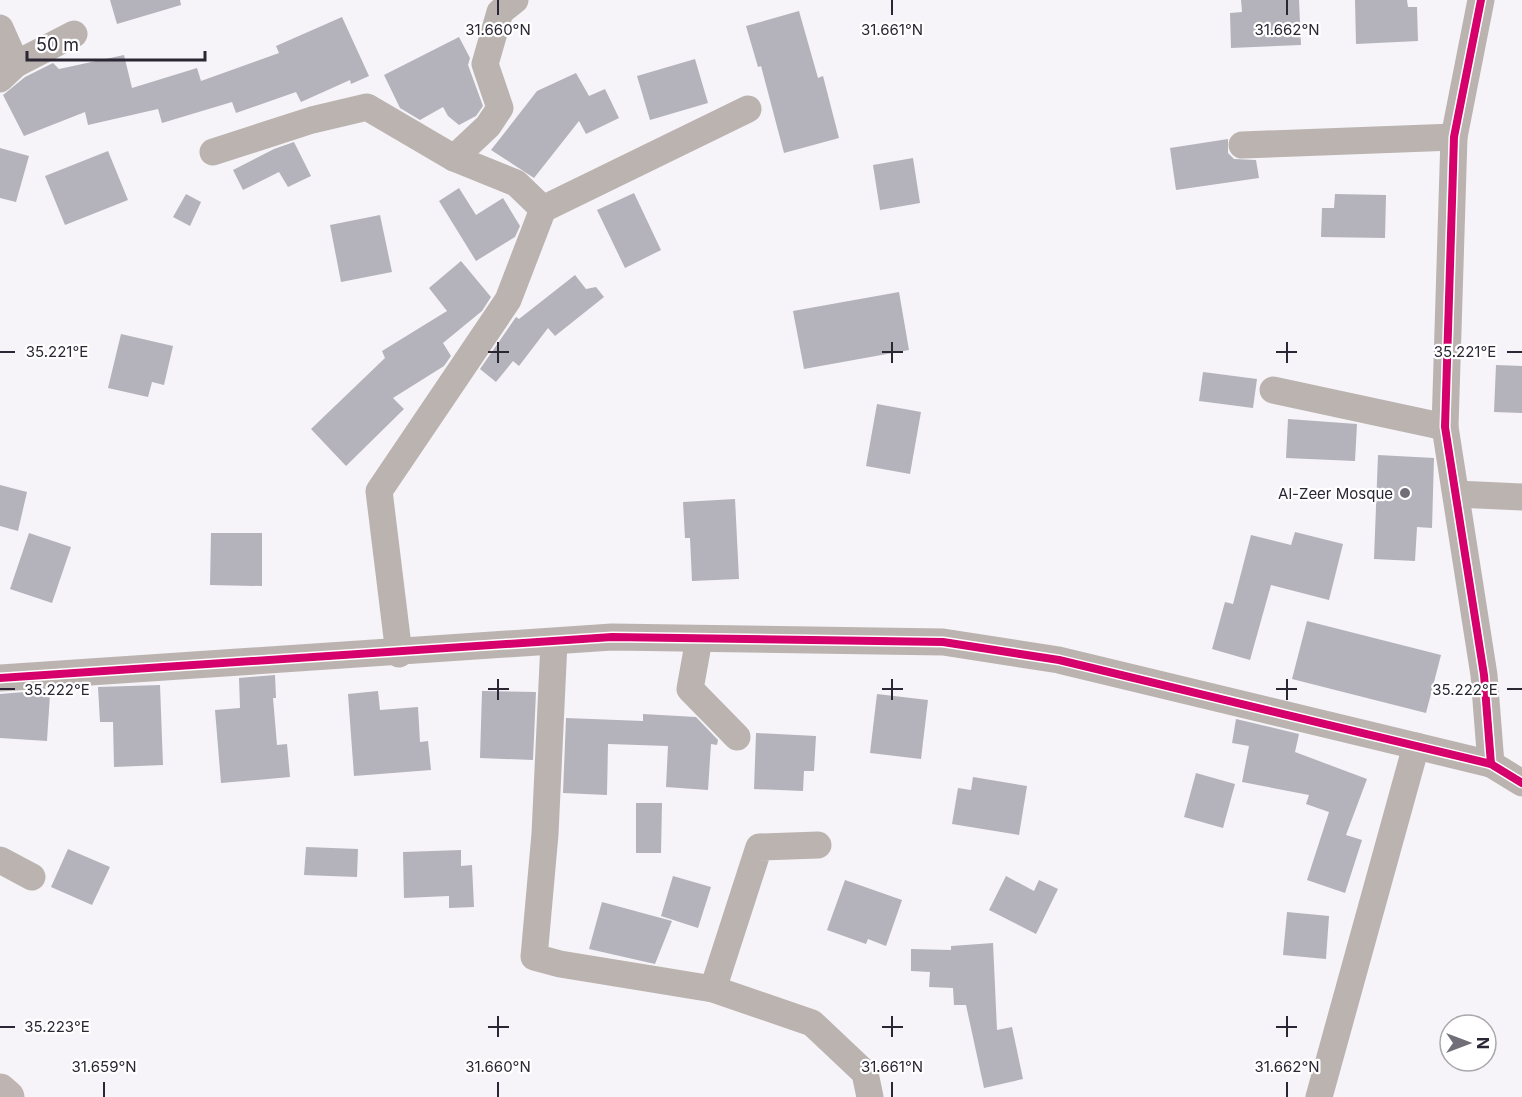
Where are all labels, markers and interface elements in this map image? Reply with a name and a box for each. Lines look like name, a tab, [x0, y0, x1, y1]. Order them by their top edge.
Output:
text: 31.660°N	[465, 20, 531, 39]
text: 31.661°N	[861, 20, 923, 39]
text: 31.662°N	[1254, 20, 1320, 39]
scale bar	[27, 24, 206, 62]
text: 50 m	[36, 34, 79, 55]
text: 35.221°E	[26, 342, 88, 361]
text: 35.221°E	[1434, 342, 1496, 361]
place label: Al-Zeer Mosque	[1278, 484, 1393, 503]
marker: Al-Zeer Mosque	[1398, 486, 1412, 500]
text: 35.222°E	[24, 680, 90, 699]
text: 35.222°E	[1432, 680, 1498, 699]
north arrow	[1438, 1013, 1498, 1073]
text: 35.223°E	[24, 1017, 90, 1036]
text: N	[1473, 1037, 1493, 1049]
text: 31.659°N	[71, 1057, 137, 1076]
text: 31.660°N	[465, 1057, 531, 1076]
text: 31.661°N	[861, 1057, 923, 1076]
text: 31.662°N	[1254, 1057, 1320, 1076]

